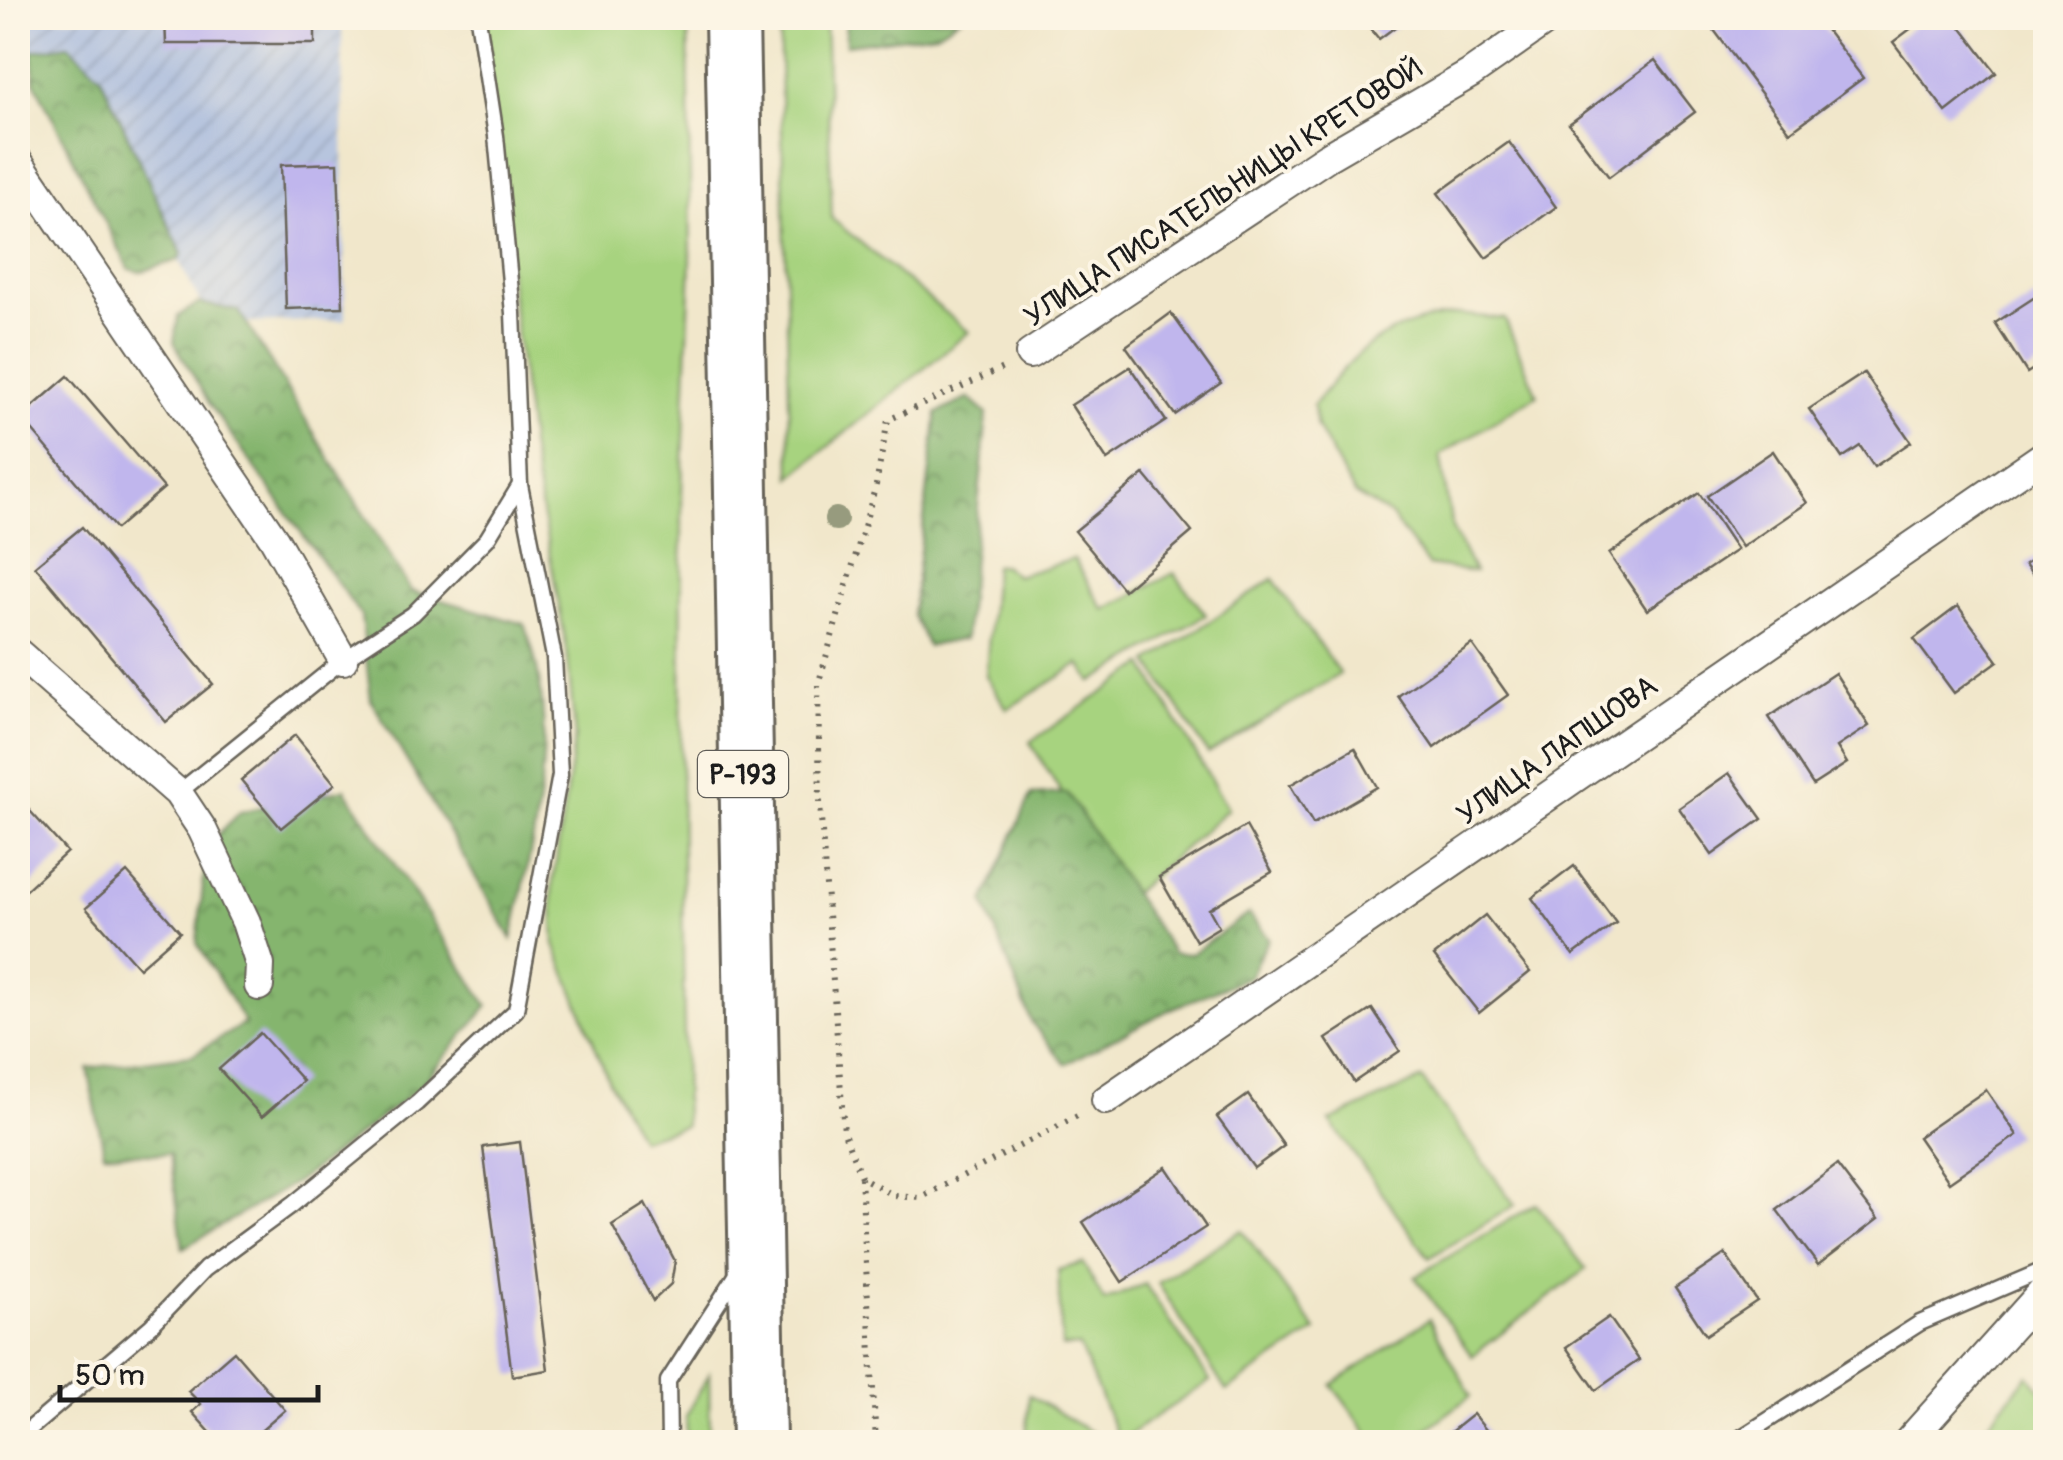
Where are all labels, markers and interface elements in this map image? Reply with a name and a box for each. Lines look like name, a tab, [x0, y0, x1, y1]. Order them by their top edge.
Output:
street label: УЛИЦА ПИСАТЕЛЬНИЦЫ КРЕТОВОЙ	[1017, 50, 1429, 335]
street label: УЛИЦА ЛАПШОВА	[1450, 667, 1665, 833]
road number: Р-193	[698, 751, 788, 797]
scale bar	[60, 1340, 318, 1402]
text: 50 m	[75, 1357, 145, 1394]

